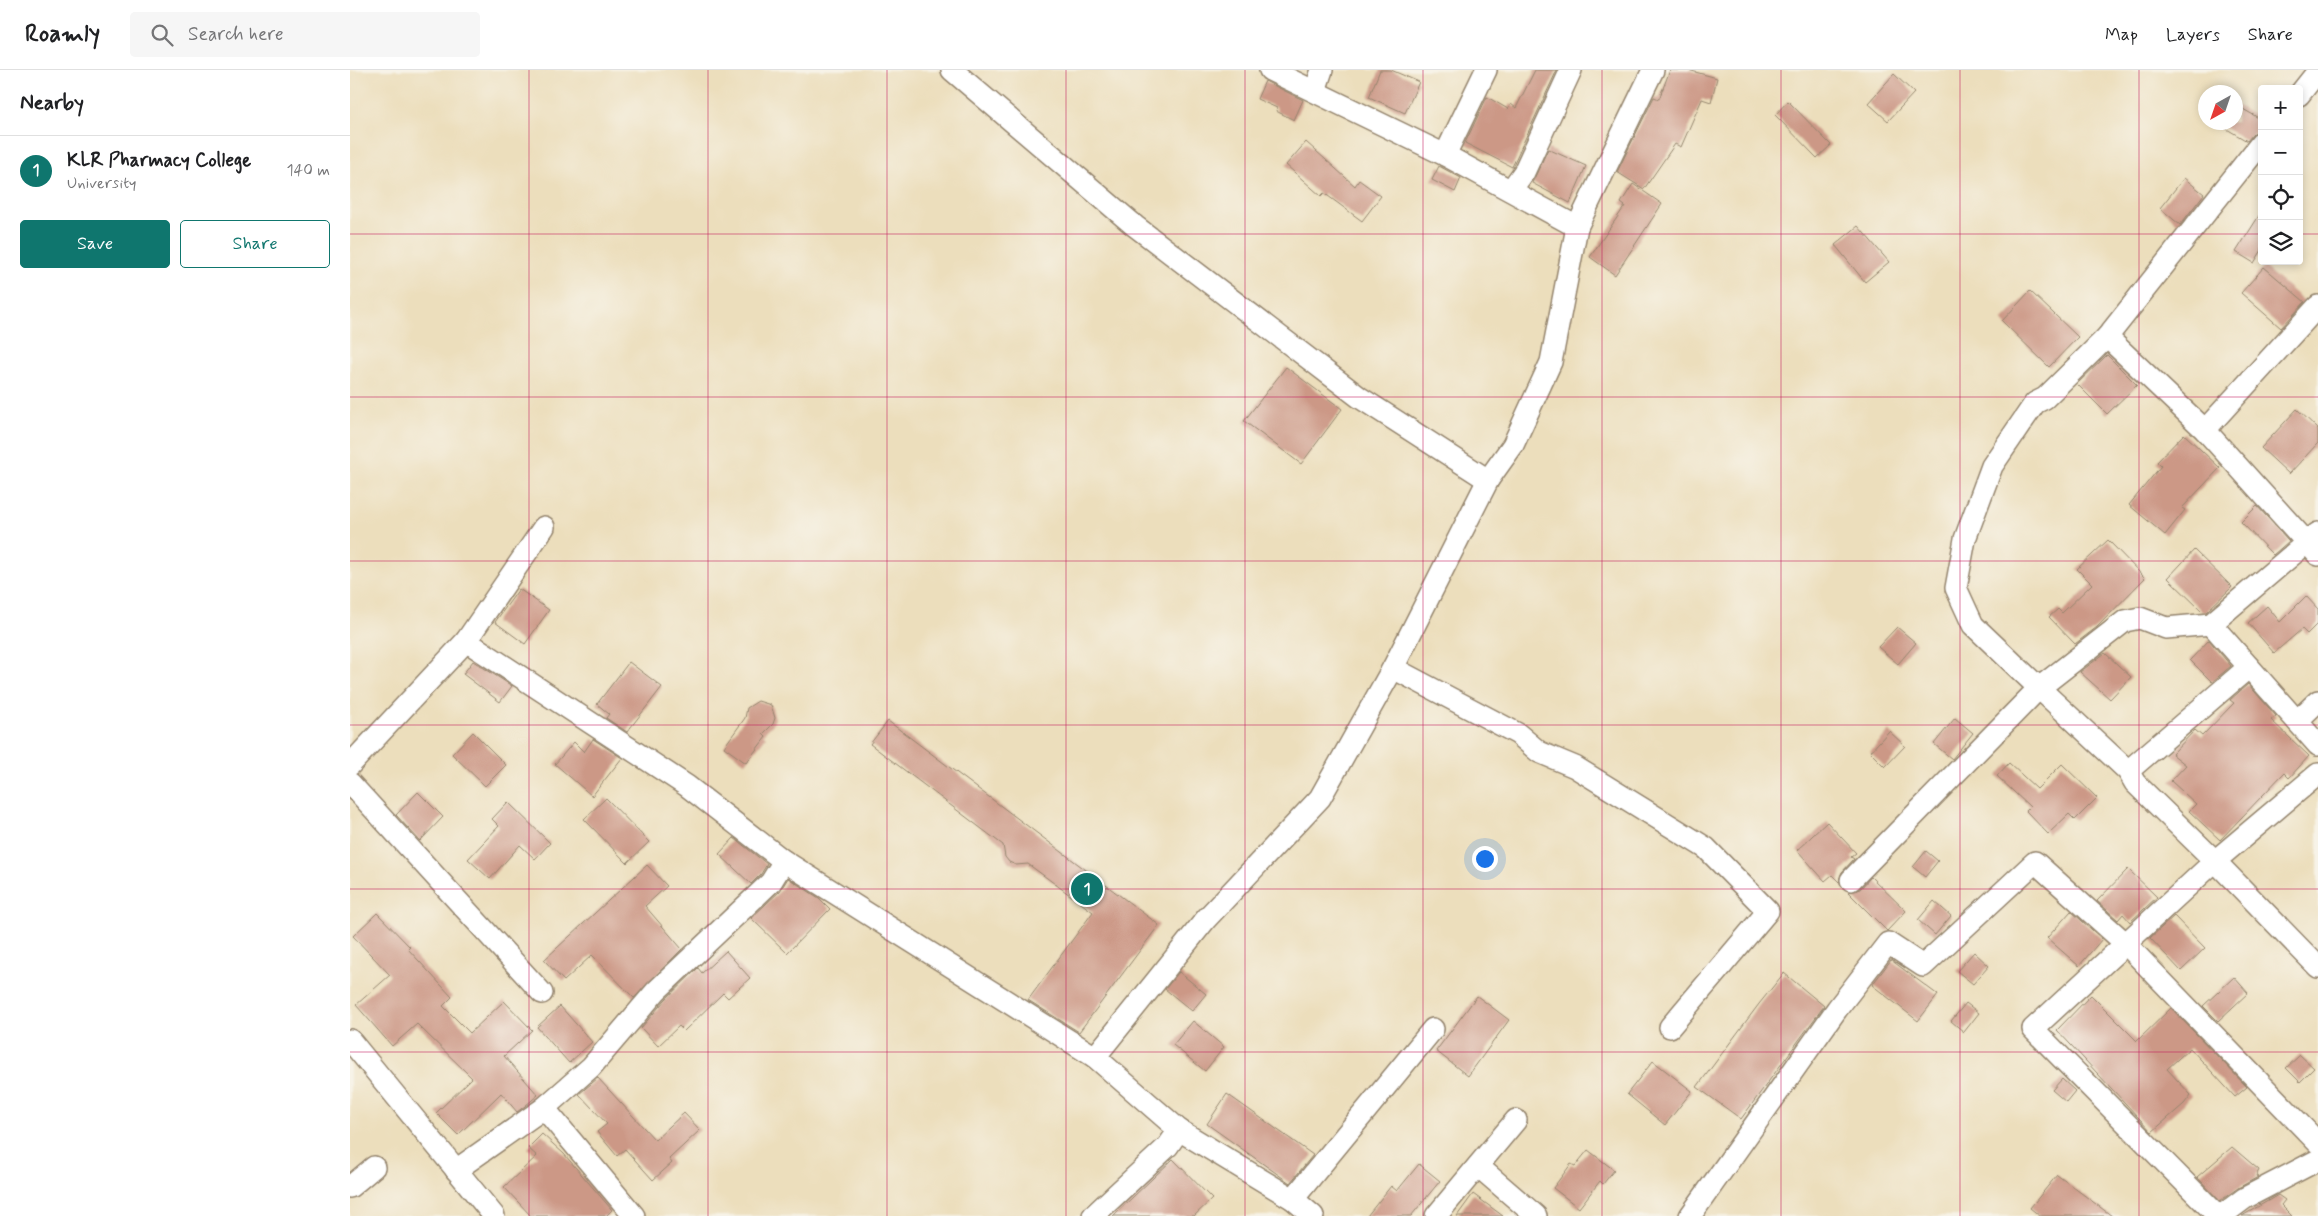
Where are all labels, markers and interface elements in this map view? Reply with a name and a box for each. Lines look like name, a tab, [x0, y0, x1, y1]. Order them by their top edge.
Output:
search box	[130, 12, 480, 57]
text: Roamly	[25, 19, 100, 50]
icon: search	[148, 21, 176, 49]
text: Search here	[188, 22, 284, 47]
text: Map	[2105, 23, 2138, 47]
text: Layers	[2166, 23, 2220, 47]
text: Share	[2248, 23, 2293, 47]
north arrow	[2198, 85, 2243, 130]
map controls	[2258, 85, 2303, 265]
button: +	[2258, 85, 2303, 130]
text: Nearby	[20, 89, 84, 117]
button: −	[2258, 130, 2303, 175]
text: KLR Pharmacy College	[67, 148, 251, 173]
text: 1	[32, 160, 40, 181]
text: 140 m	[286, 160, 330, 181]
text: University	[67, 173, 137, 194]
button: locate	[2258, 175, 2303, 220]
button: Save	[20, 220, 170, 268]
button: Share	[180, 220, 330, 268]
button: layers	[2258, 220, 2303, 265]
your location	[1472, 846, 1498, 872]
pin: 1	[1071, 870, 1103, 908]

